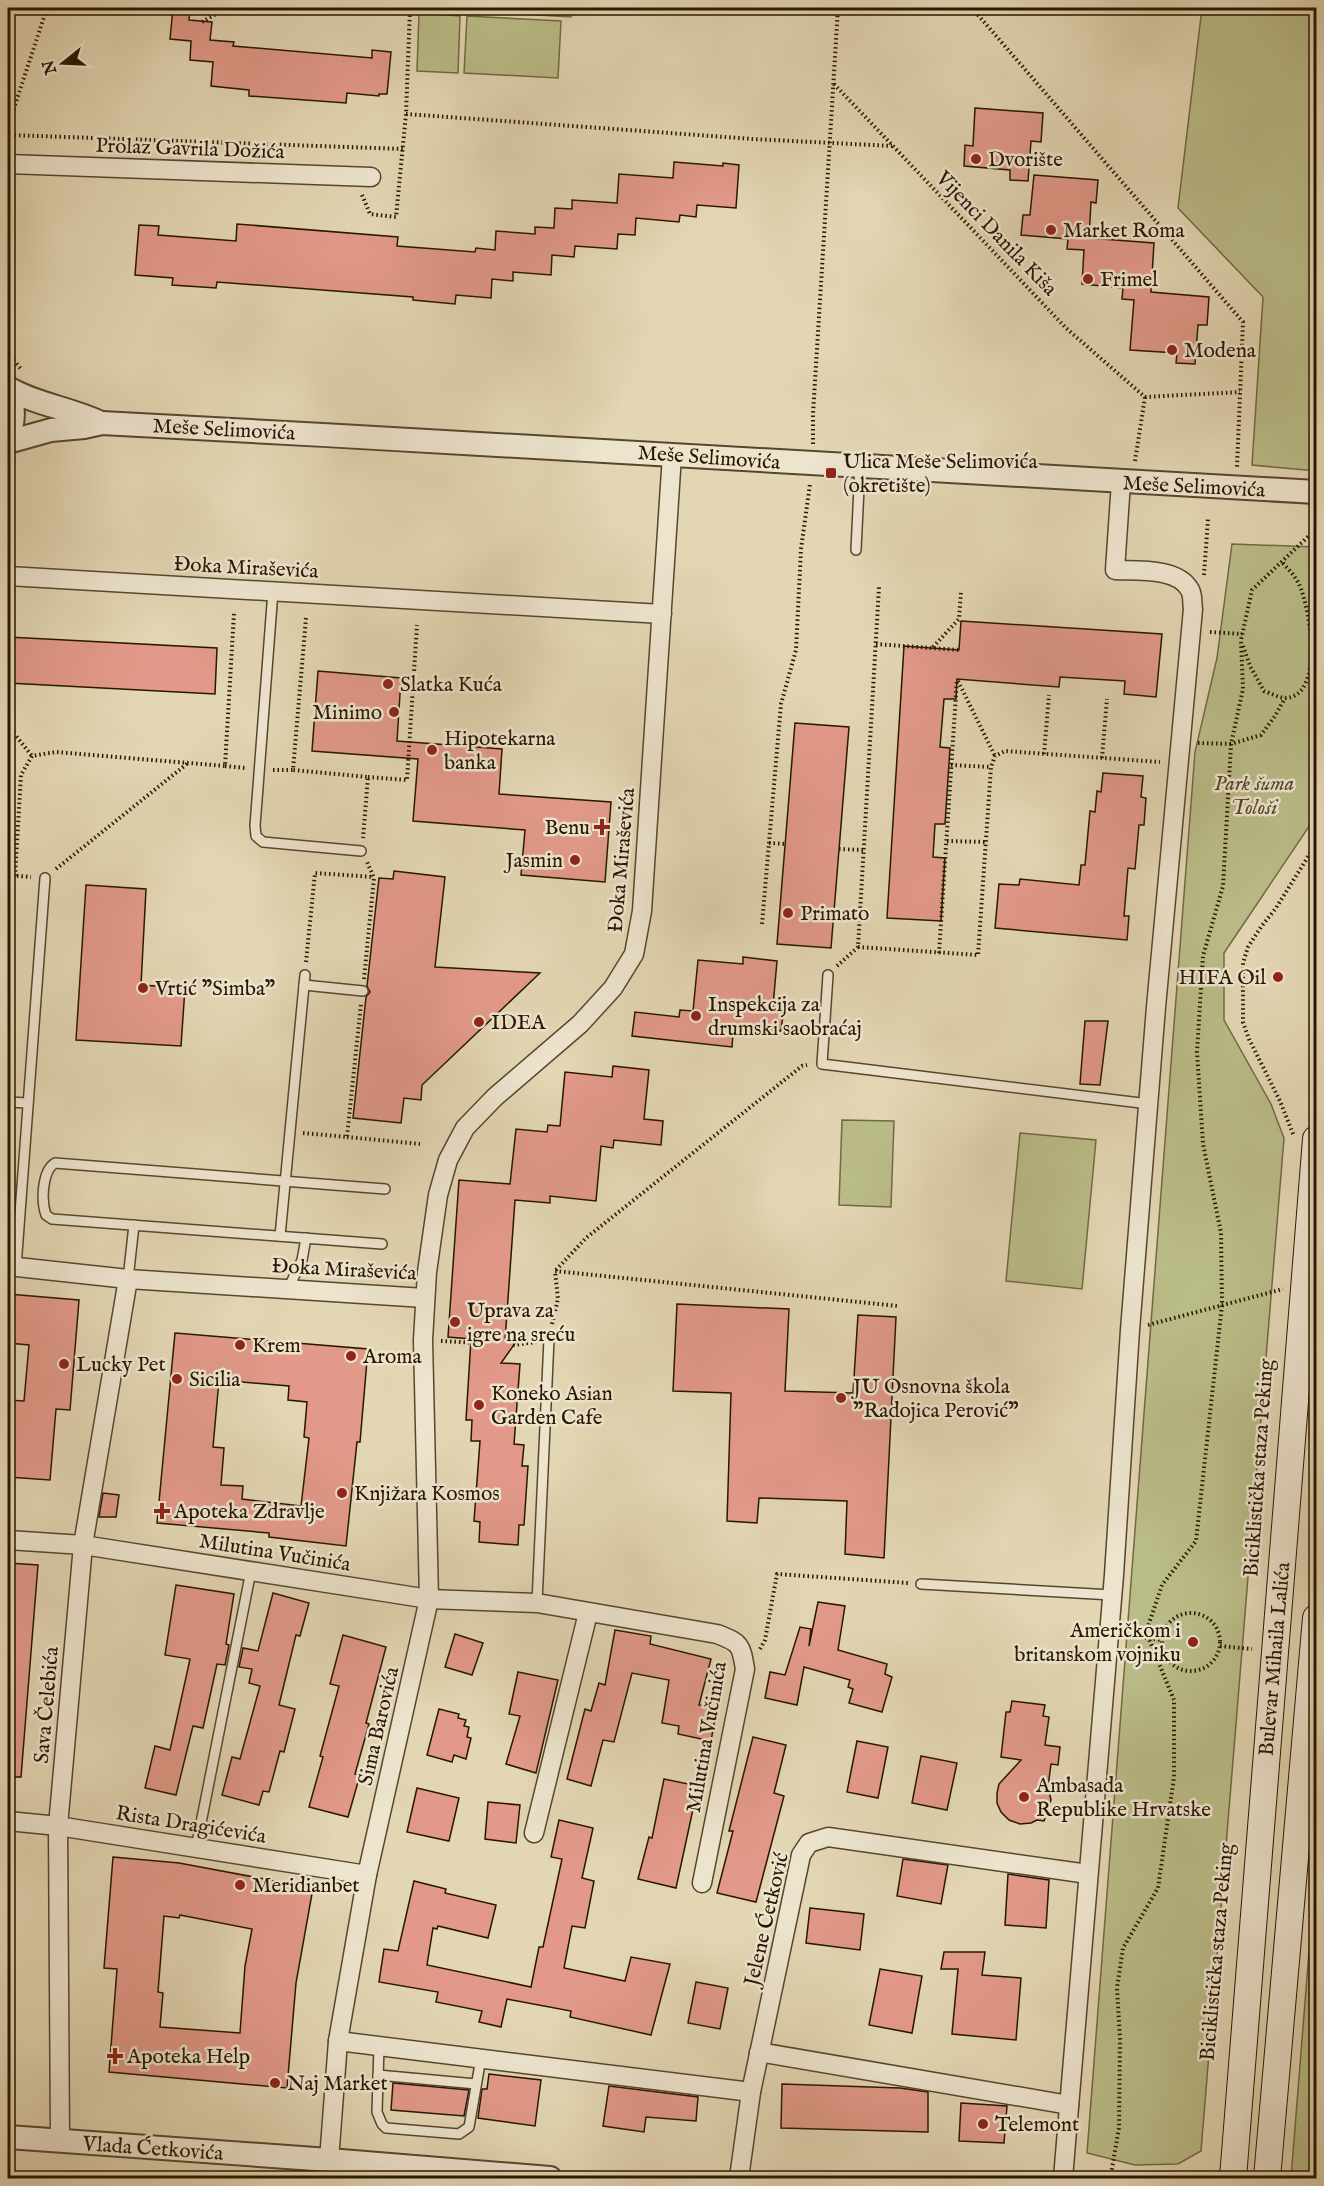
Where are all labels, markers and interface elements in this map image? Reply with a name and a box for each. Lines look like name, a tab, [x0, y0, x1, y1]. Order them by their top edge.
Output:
north arrow	[33, 33, 93, 93]
text: N	[39, 57, 63, 78]
street label: Prolaz Gavrila Dožića	[95, 133, 286, 166]
place label: Dvorište	[988, 147, 1063, 174]
marker: Dvorište	[969, 152, 983, 166]
street label: Vijenci Danila Kiša	[929, 165, 1063, 303]
place label: Market Roma	[1063, 218, 1185, 245]
marker: Market Roma	[1044, 223, 1058, 237]
place label: Frimel	[1100, 267, 1158, 294]
marker: Frimel	[1081, 272, 1095, 286]
place label: Modena	[1184, 338, 1257, 365]
marker: Modena	[1165, 343, 1179, 357]
street label: Meše Selimovića	[152, 413, 297, 448]
street label: Meše Selimovića	[637, 440, 782, 477]
place label: Ulica Meše Selimovića (okretište)	[843, 449, 1039, 500]
marker: Ulica Meše Selimovića (okretište)	[824, 466, 838, 480]
street label: Meše Selimovića	[1122, 470, 1267, 505]
street label: Đoka Miraševića	[173, 551, 320, 586]
place label: Slatka Kuća	[400, 672, 503, 699]
marker: Slatka Kuća	[381, 677, 395, 691]
place label: Minimo	[312, 700, 382, 727]
marker: Minimo	[387, 705, 401, 719]
place label: Hipotekarna banka	[444, 726, 556, 777]
marker: Hipotekarna banka	[425, 743, 439, 757]
park label: Park šuma Tološi	[1214, 771, 1294, 822]
street label: Đoka Miraševića	[603, 786, 642, 934]
place label: Benu	[545, 815, 590, 842]
marker: Benu	[595, 820, 609, 834]
place label: Jasmin	[503, 848, 563, 875]
marker: Jasmin	[568, 853, 582, 867]
place label: Primato	[800, 901, 869, 928]
marker: Primato	[781, 906, 795, 920]
place label: HIFA Oil	[1179, 965, 1266, 992]
marker: HIFA Oil	[1271, 970, 1285, 984]
place label: Vrtić "Simba"	[154, 976, 275, 1003]
marker: Vrtić "Simba"	[136, 981, 150, 995]
place label: Inspekcija za drumski saobraćaj	[708, 992, 862, 1043]
marker: Inspekcija za drumski saobraćaj	[689, 1009, 703, 1023]
place label: IDEA	[491, 1010, 546, 1037]
marker: IDEA	[472, 1015, 486, 1029]
street label: Đoka Miraševića	[271, 1253, 418, 1288]
place label: Uprava za igre na sreću	[467, 1298, 576, 1349]
marker: Uprava za igre na sreću	[448, 1315, 462, 1329]
place label: Krem	[252, 1333, 301, 1360]
marker: Krem	[233, 1338, 247, 1352]
place label: Aroma	[362, 1344, 422, 1371]
marker: Aroma	[344, 1349, 358, 1363]
place label: Lucky Pet	[76, 1352, 166, 1379]
marker: Lucky Pet	[57, 1357, 71, 1371]
street label: Biciklistička staza Peking	[1238, 1357, 1281, 1578]
place label: Sicilia	[189, 1367, 241, 1394]
marker: Sicilia	[170, 1372, 184, 1386]
place label: JU Osnovna škola "Radojica Perović"	[851, 1374, 1019, 1425]
place label: Koneko Asian Garden Cafe	[491, 1381, 613, 1432]
marker: JU Osnovna škola "Radojica Perović"	[834, 1391, 848, 1405]
marker: Koneko Asian Garden Cafe	[472, 1398, 486, 1412]
place label: Knjižara Kosmos	[354, 1481, 500, 1508]
marker: Knjižara Kosmos	[335, 1486, 349, 1500]
place label: Apoteka Zdravlje	[173, 1499, 325, 1526]
marker: Apoteka Zdravlje	[155, 1504, 169, 1518]
street label: Milutina Vučinića	[197, 1528, 353, 1579]
street label: Bulevar Mihaila Lalića	[1254, 1560, 1298, 1757]
place label: Američkom i britanskom vojniku	[1014, 1618, 1181, 1669]
marker: Američkom i britanskom vojniku	[1186, 1635, 1200, 1649]
street label: Sava Čelebića	[28, 1645, 66, 1765]
street label: Milutina Vučinića	[681, 1659, 734, 1815]
street label: Sima Barovića	[353, 1663, 406, 1788]
place label: Ambasada Republike Hrvatske	[1035, 1773, 1211, 1824]
marker: Ambasada Republike Hrvatske	[1017, 1790, 1031, 1804]
street label: Rista Dragićevića	[114, 1800, 269, 1851]
street label: Biciklistička staza Peking	[1195, 1841, 1241, 2062]
street label: Jelene Ćetković	[738, 1850, 796, 1991]
place label: Meridianbet	[252, 1873, 360, 1900]
marker: Meridianbet	[233, 1878, 247, 1892]
place label: Apoteka Help	[126, 2044, 250, 2071]
marker: Apoteka Help	[108, 2049, 122, 2063]
place label: Naj Market	[287, 2071, 388, 2098]
marker: Naj Market	[268, 2076, 282, 2090]
place label: Telemont	[995, 2112, 1079, 2139]
marker: Telemont	[976, 2117, 990, 2131]
street label: Vlada Ćetkovića	[81, 2130, 225, 2168]

